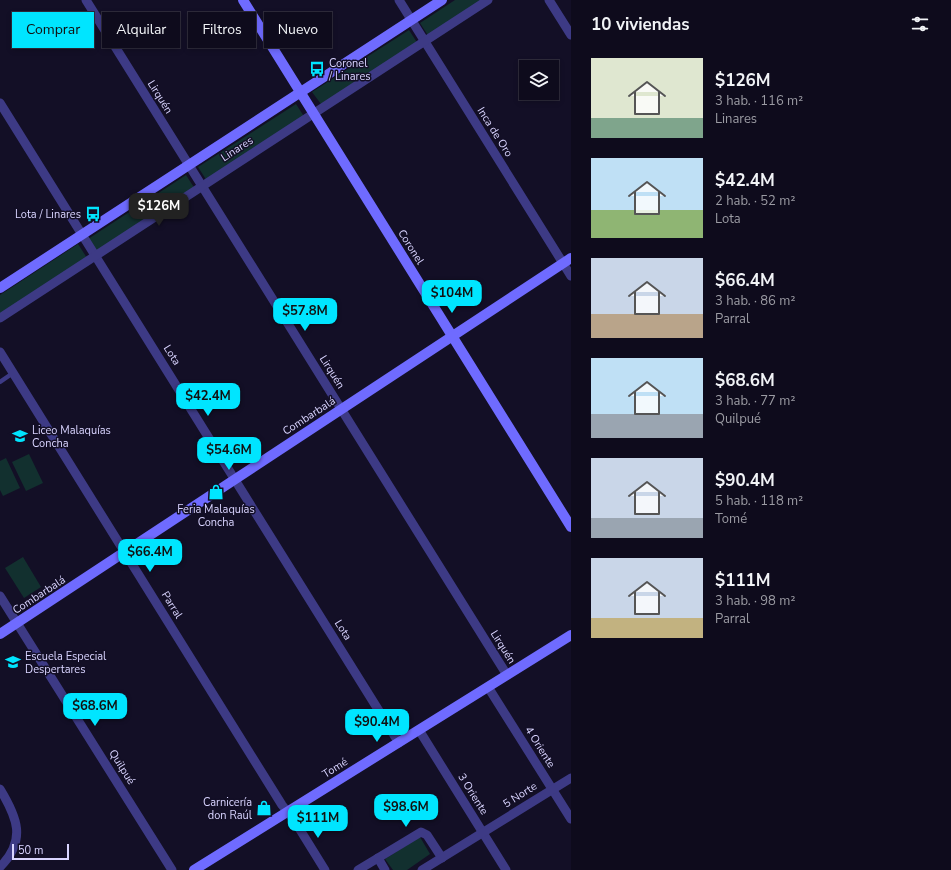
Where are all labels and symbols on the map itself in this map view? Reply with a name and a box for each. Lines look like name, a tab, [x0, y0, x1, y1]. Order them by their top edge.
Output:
place label: Coronel / Linares	[328, 56, 371, 84]
bus stop icon: Coronel / Linares	[308, 60, 326, 78]
street label: Lirquén	[144, 77, 176, 117]
street label: Inca de Oro	[474, 104, 516, 160]
street label: Linares	[218, 133, 256, 165]
pin: $126M	[131, 193, 187, 227]
bus stop icon: Lota / Linares	[84, 205, 102, 223]
place label: Lota / Linares	[15, 207, 81, 222]
street label: Coronel	[394, 227, 428, 268]
pin: $104M	[424, 280, 480, 314]
pin: $57.8M	[272, 298, 338, 332]
street label: Lota	[160, 342, 184, 368]
street label: Lirquén	[316, 352, 348, 392]
pin: $42.4M	[175, 383, 241, 417]
street label: Combarbalá	[280, 393, 338, 439]
place label: Liceo Malaquías Concha	[32, 423, 111, 451]
school or university icon: Liceo Malaquías Concha	[11, 427, 29, 445]
pin: $54.6M	[196, 437, 262, 471]
shop icon: Feria Malaquías Concha	[207, 483, 225, 501]
place label: Feria Malaquías Concha	[177, 502, 255, 530]
pin: $66.4M	[117, 539, 183, 573]
street label: Combarbalá	[10, 572, 68, 618]
street label: Parral	[158, 589, 187, 622]
street label: Lota	[331, 617, 355, 643]
street label: Lirquén	[487, 627, 519, 667]
place label: Escuela Especial Despertares	[25, 649, 107, 677]
school or university icon: Escuela Especial Despertares	[4, 653, 22, 671]
pin: $68.6M	[62, 693, 128, 727]
pin: $90.4M	[344, 709, 410, 743]
street label: 4 Oriente	[521, 723, 559, 771]
street label: Quilpué	[105, 747, 139, 788]
street label: Tomé	[320, 754, 351, 782]
street label: 3 Oriente	[454, 770, 492, 818]
street label: 5 Norte	[500, 779, 540, 811]
pin: $98.6M	[373, 794, 439, 828]
place label: Carnicería don Raúl	[203, 795, 253, 823]
shop icon: Carnicería don Raúl	[255, 799, 273, 817]
pin: $111M	[290, 805, 346, 839]
scale bar	[12, 842, 69, 861]

